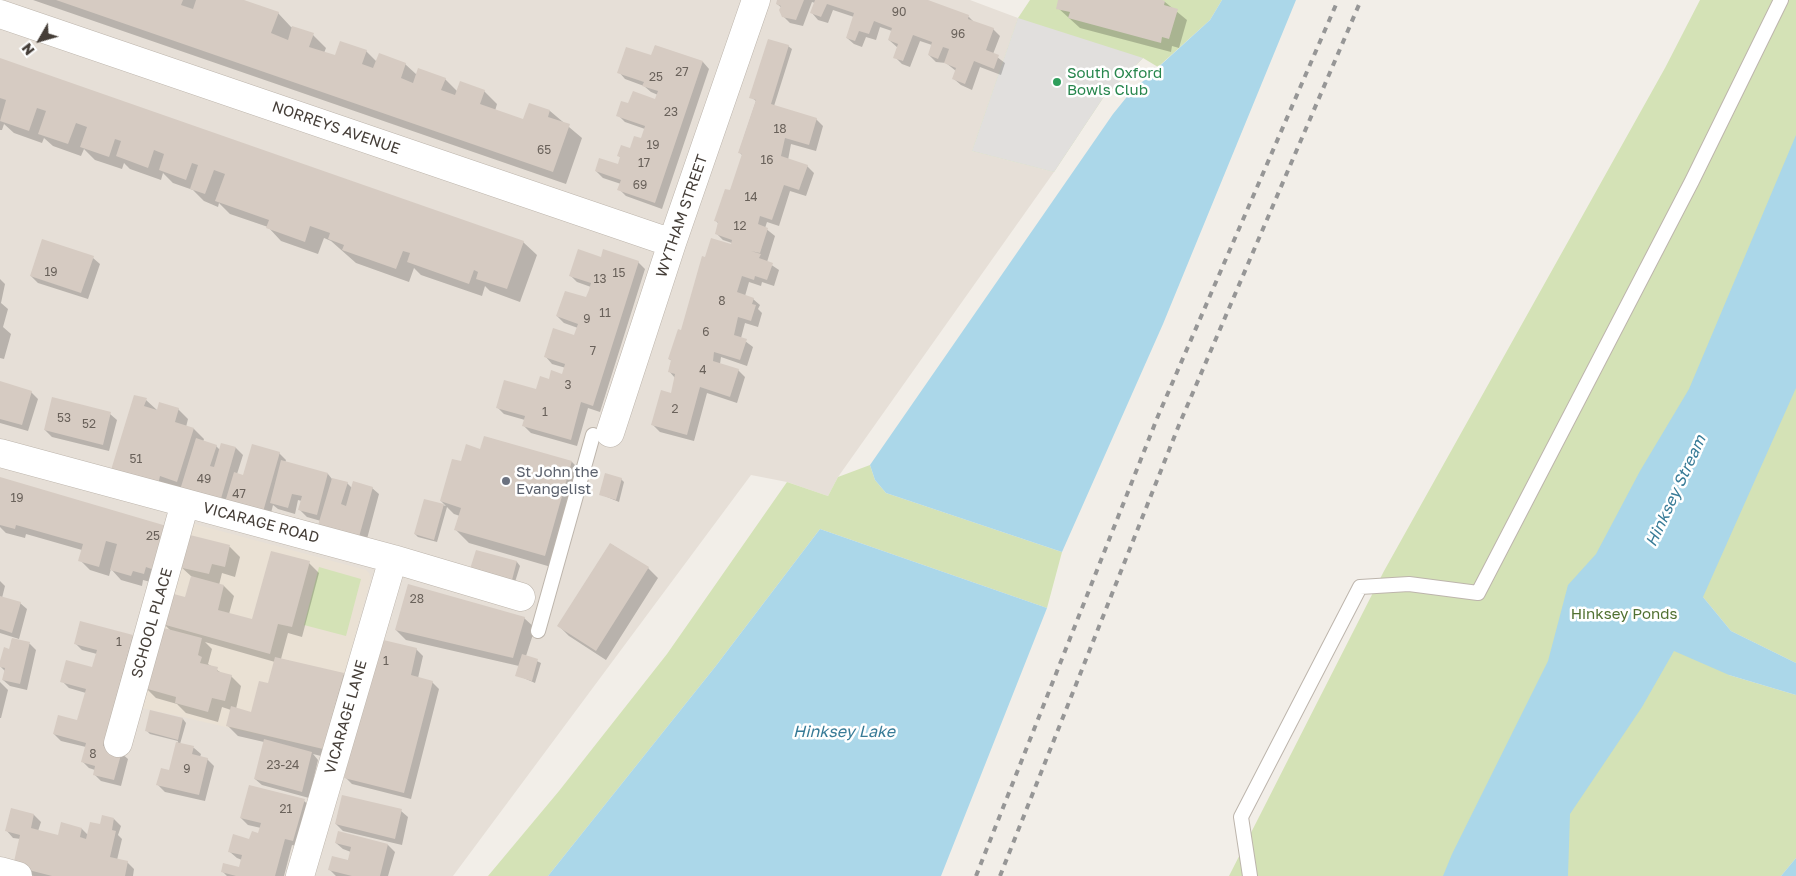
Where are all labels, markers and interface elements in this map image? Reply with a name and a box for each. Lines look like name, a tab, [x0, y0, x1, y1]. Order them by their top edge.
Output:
house number: 90	[892, 5, 906, 19]
north arrow	[15, 15, 65, 65]
house number: 96	[951, 27, 965, 41]
text: N	[18, 40, 38, 59]
place label: South Oxford Bowls Club	[1067, 64, 1162, 99]
house number: 27	[675, 65, 689, 79]
house number: 25	[649, 70, 663, 84]
marker: South Oxford Bowls Club	[1051, 76, 1063, 88]
street label: NORREYS AVENUE	[270, 98, 402, 158]
house number: 23	[664, 105, 678, 119]
house number: 18	[773, 122, 787, 136]
house number: 19	[646, 138, 660, 152]
house number: 65	[537, 143, 551, 157]
street label: WYTHAM STREET	[653, 152, 711, 280]
house number: 16	[760, 153, 774, 167]
house number: 17	[638, 156, 650, 170]
house number: 69	[633, 178, 647, 192]
house number: 14	[744, 190, 758, 204]
house number: 12	[734, 219, 746, 233]
house number: 19	[44, 265, 58, 279]
house number: 15	[613, 266, 625, 280]
house number: 13	[594, 272, 606, 286]
house number: 8	[718, 294, 726, 308]
house number: 11	[599, 306, 611, 320]
house number: 9	[583, 312, 591, 326]
house number: 6	[702, 325, 710, 339]
house number: 7	[590, 344, 596, 358]
house number: 4	[699, 363, 707, 377]
house number: 3	[564, 378, 572, 392]
house number: 2	[672, 402, 678, 416]
house number: 1	[542, 405, 548, 419]
house number: 53	[57, 411, 71, 425]
house number: 52	[82, 417, 96, 431]
water label: Hinksey Stream	[1642, 432, 1710, 550]
house number: 51	[130, 452, 142, 466]
place label: St John the Evangelist	[516, 463, 598, 498]
house number: 49	[197, 472, 211, 486]
marker: St John the Evangelist	[500, 475, 512, 487]
house number: 47	[232, 487, 246, 501]
house number: 19	[10, 491, 24, 505]
street label: VICARAGE ROAD	[201, 499, 321, 547]
house number: 25	[146, 529, 160, 543]
street label: SCHOOL PLACE	[128, 566, 176, 680]
house number: 28	[410, 592, 424, 606]
park label: Hinksey Ponds	[1571, 605, 1677, 623]
house number: 1	[116, 635, 122, 649]
house number: 1	[383, 654, 389, 668]
street label: VICARAGE LANE	[321, 658, 371, 776]
water label: Hinksey Lake	[793, 722, 895, 742]
house number: 8	[89, 747, 97, 761]
house number: 23-24	[267, 758, 299, 772]
house number: 9	[183, 762, 191, 776]
house number: 21	[280, 802, 292, 816]

